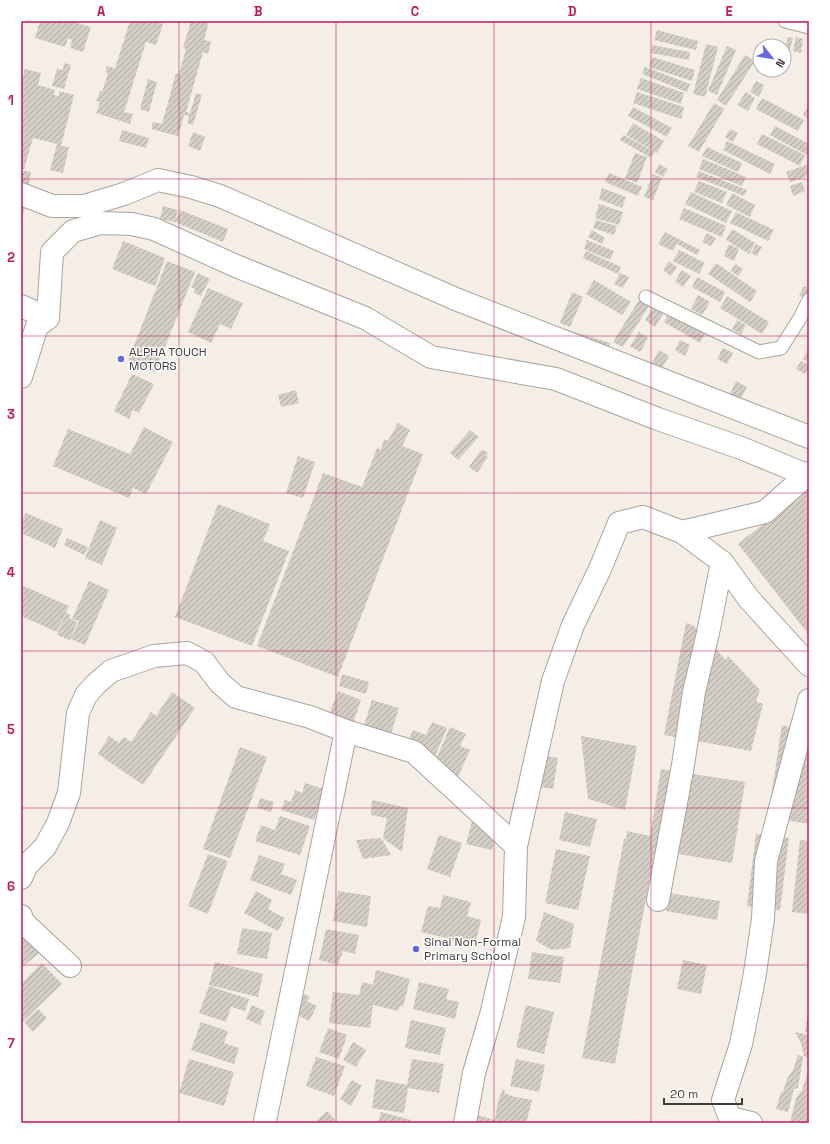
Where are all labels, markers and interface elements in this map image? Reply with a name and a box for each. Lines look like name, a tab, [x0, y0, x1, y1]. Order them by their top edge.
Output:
text: A	[97, 3, 106, 20]
text: B	[254, 3, 263, 20]
text: C	[411, 3, 419, 20]
text: D	[568, 3, 577, 20]
text: E	[725, 3, 733, 20]
north arrow	[752, 38, 792, 78]
text: N	[773, 56, 788, 70]
text: 1	[8, 92, 14, 109]
text: 2	[7, 249, 15, 266]
place label: ALPHA TOUCH MOTORS	[129, 344, 207, 374]
marker: ALPHA TOUCH MOTORS	[116, 354, 126, 364]
text: 3	[7, 406, 15, 423]
text: 4	[7, 564, 15, 581]
text: 5	[7, 721, 15, 738]
text: 6	[7, 878, 15, 895]
place label: Sinai Non-Formal Primary School	[424, 934, 521, 964]
marker: Sinai Non-Formal Primary School	[411, 944, 421, 954]
text: 7	[7, 1035, 15, 1052]
scale bar	[664, 1080, 742, 1106]
text: 20 m	[670, 1086, 698, 1102]

